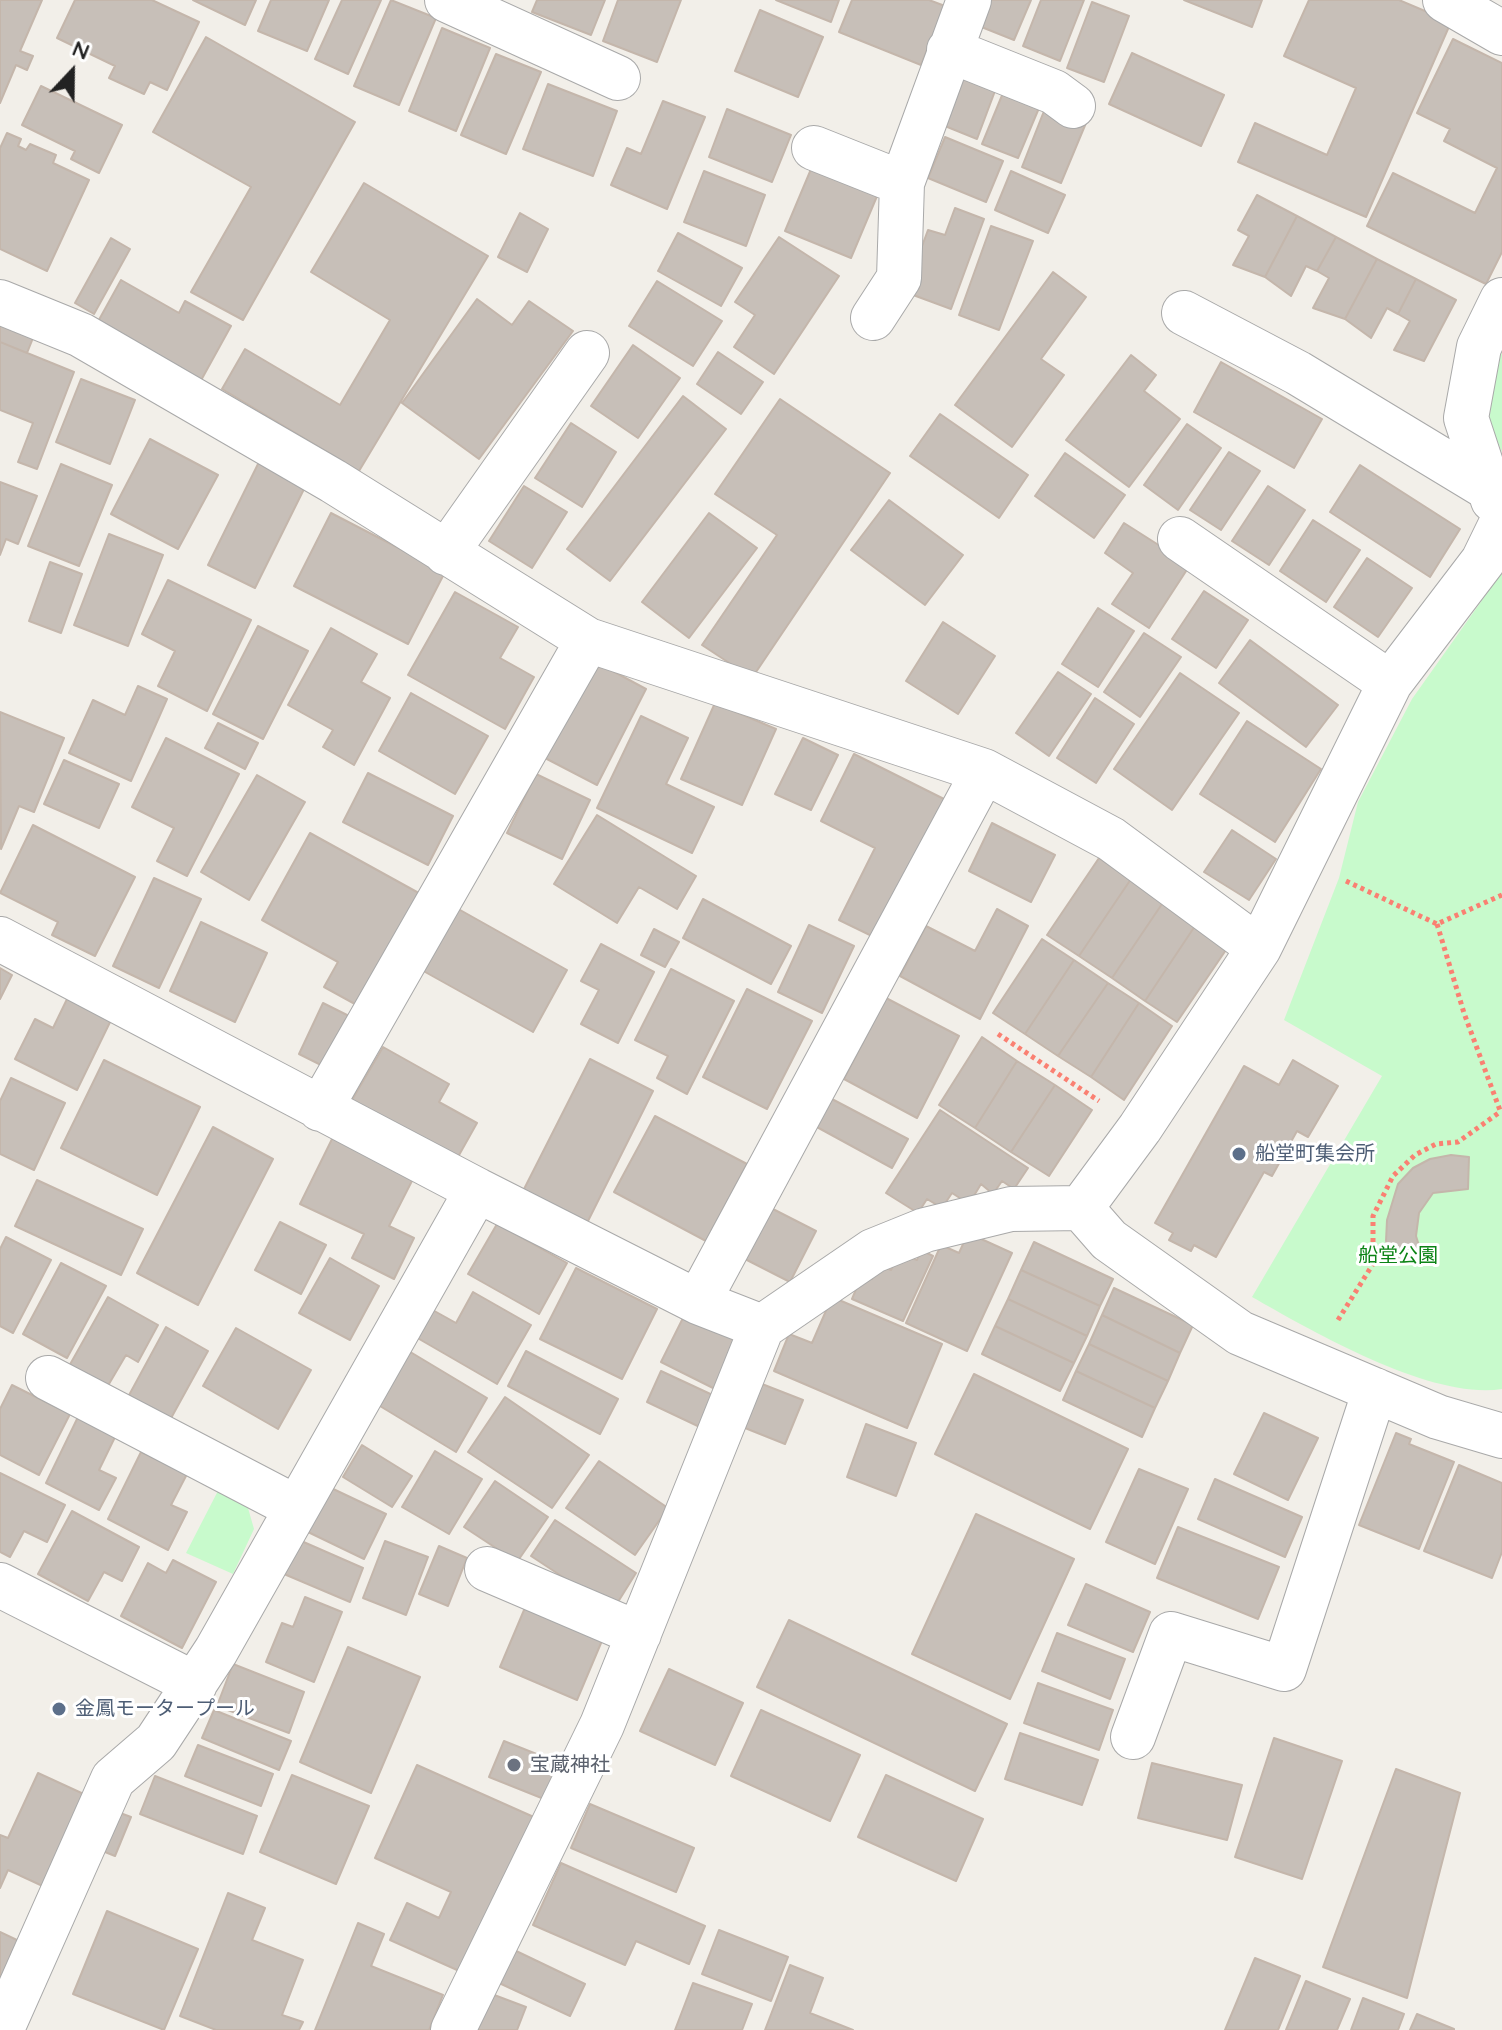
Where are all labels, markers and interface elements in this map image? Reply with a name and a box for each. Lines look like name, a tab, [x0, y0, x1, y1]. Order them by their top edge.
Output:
north arrow	[32, 32, 112, 112]
text: N	[68, 34, 94, 66]
place label: 船堂町集会所	[1255, 1142, 1375, 1166]
marker: 船堂町集会所	[1230, 1145, 1248, 1163]
park label: 船堂公園	[1358, 1244, 1438, 1268]
place label: 金鳳モータープール	[75, 1697, 255, 1721]
marker: 金鳳モータープール	[50, 1700, 68, 1718]
place label: 宝蔵神社	[530, 1753, 610, 1777]
marker: 宝蔵神社	[505, 1756, 523, 1774]

